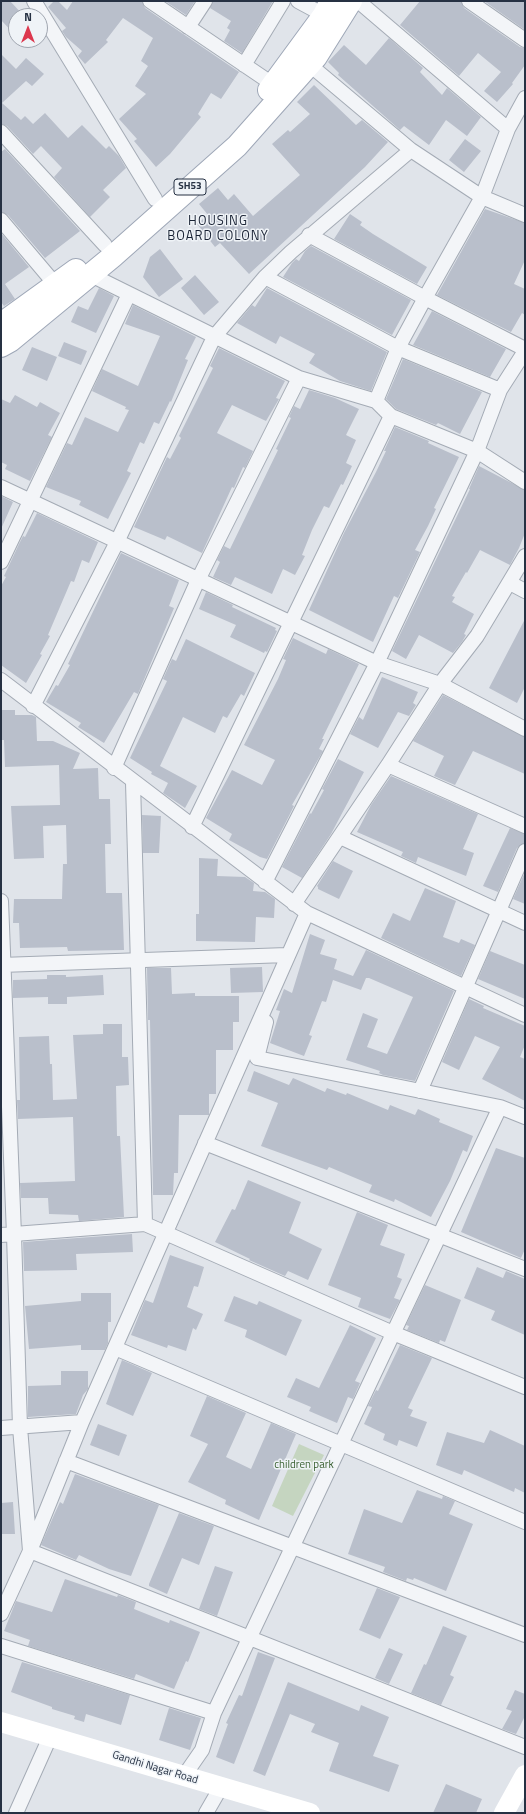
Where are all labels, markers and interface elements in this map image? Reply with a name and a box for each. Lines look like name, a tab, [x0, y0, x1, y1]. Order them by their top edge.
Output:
north arrow	[8, 8, 48, 48]
text: N	[24, 9, 32, 25]
road number: SH53	[174, 179, 206, 195]
district label: HOUSING BOARD COLONY	[167, 214, 269, 245]
park label: children park	[274, 1458, 334, 1472]
street label: Gandhi Nagar Road	[111, 1749, 199, 1787]

